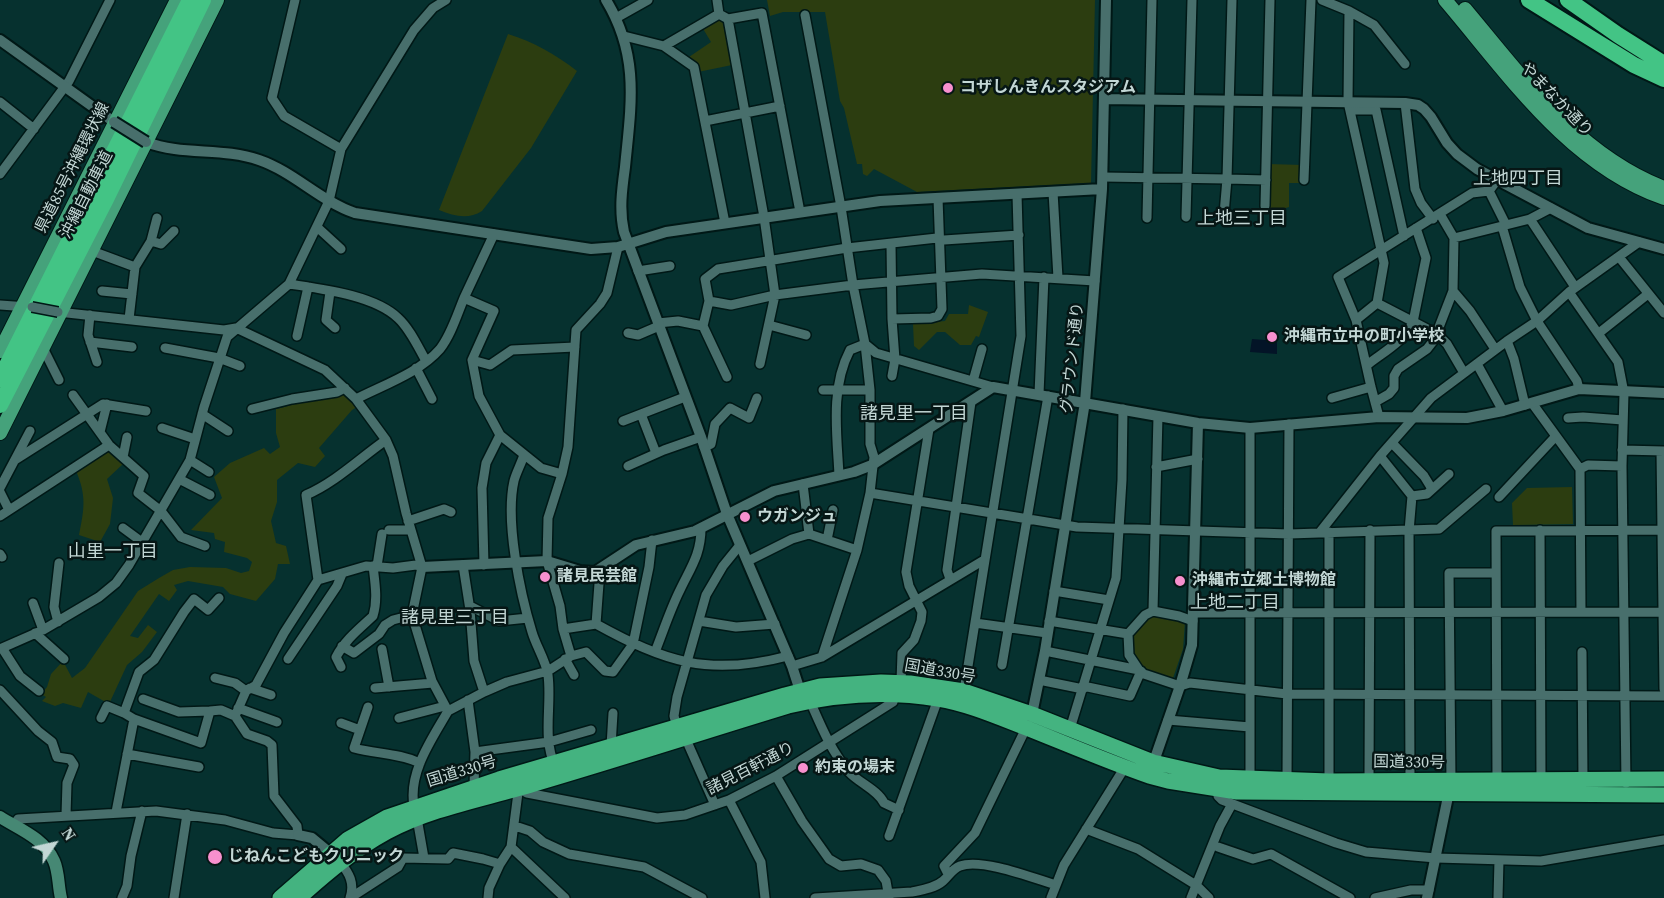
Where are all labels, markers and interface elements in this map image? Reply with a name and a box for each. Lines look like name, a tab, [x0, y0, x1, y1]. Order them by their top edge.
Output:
street label: やまなか通り	[1516, 59, 1596, 141]
place label: コザしんきんスタジアム	[960, 78, 1136, 98]
marker: コザしんきんスタジアム	[941, 81, 955, 95]
street label: 県道85号沖縄環状線	[32, 99, 114, 237]
street label: 沖縄自動車道	[57, 148, 117, 242]
district label: 上地四丁目	[1473, 168, 1563, 190]
district label: 上地三丁目	[1197, 208, 1287, 230]
street label: グラウンド通り	[1058, 301, 1088, 415]
place label: 沖縄市立中の町小学校	[1284, 327, 1444, 347]
marker: 沖縄市立中の町小学校	[1265, 330, 1279, 344]
district label: 諸見里一丁目	[860, 403, 968, 425]
place label: ウガンジュ	[757, 507, 837, 527]
marker: ウガンジュ	[738, 510, 752, 524]
district label: 山里一丁目	[68, 541, 158, 563]
place label: 諸見民芸館	[557, 567, 637, 587]
marker: 諸見民芸館	[538, 570, 552, 584]
place label: 沖縄市立郷土博物館	[1192, 571, 1336, 591]
marker: 沖縄市立郷土博物館	[1173, 574, 1187, 588]
district label: 上地二丁目	[1190, 592, 1280, 614]
district label: 諸見里三丁目	[401, 607, 509, 629]
street label: 国道330号	[903, 656, 977, 688]
street label: 諸見百軒通り	[704, 739, 798, 799]
street label: 国道330号	[425, 752, 499, 792]
street label: 国道330号	[1373, 753, 1445, 773]
place label: 約束の場末	[815, 758, 895, 778]
marker: 約束の場末	[796, 761, 810, 775]
north arrow	[24, 814, 84, 874]
text: N	[57, 823, 81, 845]
place label: じねんこどもクリニック	[228, 847, 404, 867]
marker: じねんこどもクリニック	[206, 848, 224, 866]

